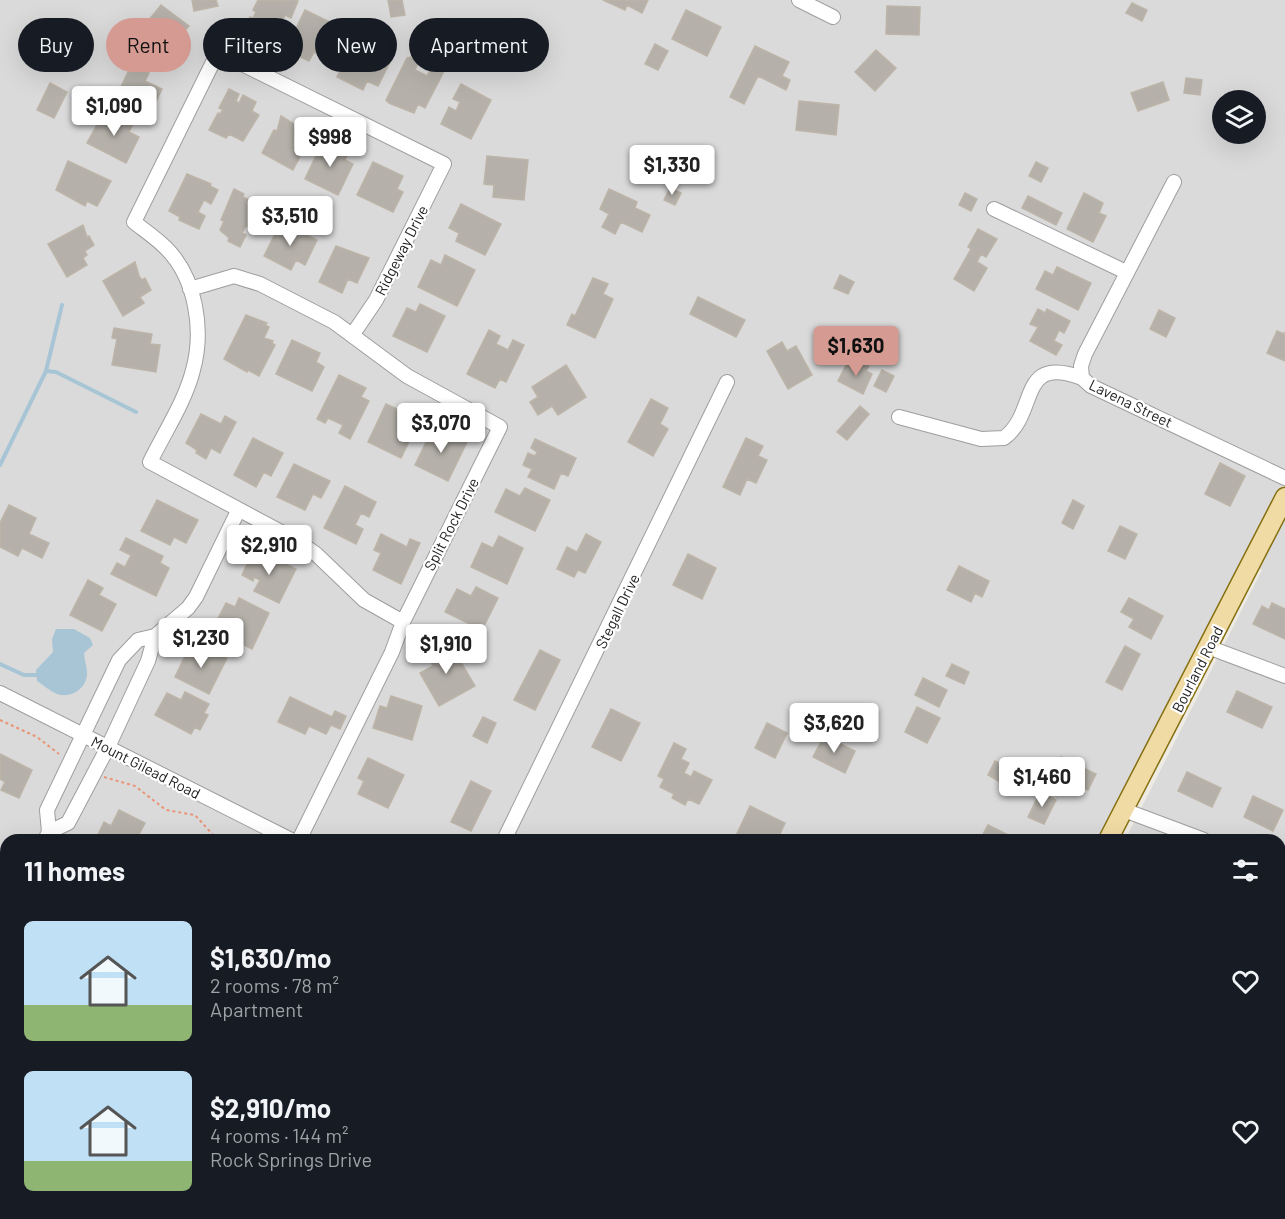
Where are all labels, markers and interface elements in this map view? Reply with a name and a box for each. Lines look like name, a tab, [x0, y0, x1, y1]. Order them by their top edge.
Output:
chip: Buy	[18, 18, 94, 72]
chip: Rent	[106, 18, 191, 72]
chip: Filters	[203, 18, 303, 72]
chip: New	[315, 18, 397, 72]
chip: Apartment	[409, 18, 549, 72]
pin: $1,090	[65, 86, 163, 137]
map controls	[1212, 90, 1266, 144]
button: layers	[1212, 90, 1266, 144]
text: $1,090	[86, 93, 142, 117]
pin: $998	[294, 117, 366, 168]
text: $998	[308, 124, 352, 148]
pin: $1,330	[623, 145, 721, 196]
text: $1,330	[644, 152, 700, 176]
pin: $3,510	[241, 196, 339, 247]
street label: Ridgeway Drive	[371, 202, 431, 298]
text: $3,510	[262, 203, 318, 227]
pin: $1,630	[807, 326, 905, 377]
text: $1,630	[828, 333, 884, 357]
street label: Lavena Street	[1086, 375, 1176, 431]
pin: $3,070	[392, 403, 490, 454]
text: $3,070	[411, 410, 471, 434]
street label: Split Rock Drive	[420, 475, 482, 573]
pin: $2,910	[220, 525, 318, 576]
text: $2,910	[241, 532, 297, 556]
street label: Stegall Drive	[591, 571, 643, 651]
pin: $1,230	[152, 618, 250, 669]
street label: Bourland Road	[1168, 623, 1226, 715]
pin: $1,910	[397, 624, 495, 675]
text: $1,230	[173, 625, 229, 649]
text: $1,910	[420, 631, 472, 655]
pin: $3,620	[785, 703, 883, 754]
text: $3,620	[804, 710, 864, 734]
street label: Mount Gilead Road	[88, 732, 204, 802]
pin: $1,460	[993, 757, 1091, 808]
text: $1,460	[1013, 764, 1071, 788]
icon: filters	[1229, 854, 1262, 887]
text: 11 homes	[24, 855, 125, 886]
text: $1,630/mo	[210, 942, 331, 973]
icon: home	[72, 945, 144, 1017]
icon: heart	[1229, 965, 1262, 998]
text: 2 rooms · 78 m²	[210, 973, 339, 997]
text: Apartment	[210, 997, 303, 1021]
text: $2,910/mo	[210, 1092, 331, 1123]
icon: home	[72, 1095, 144, 1167]
icon: heart	[1229, 1115, 1262, 1148]
text: 4 rooms · 144 m²	[210, 1123, 348, 1147]
text: Rock Springs Drive	[210, 1147, 372, 1171]

